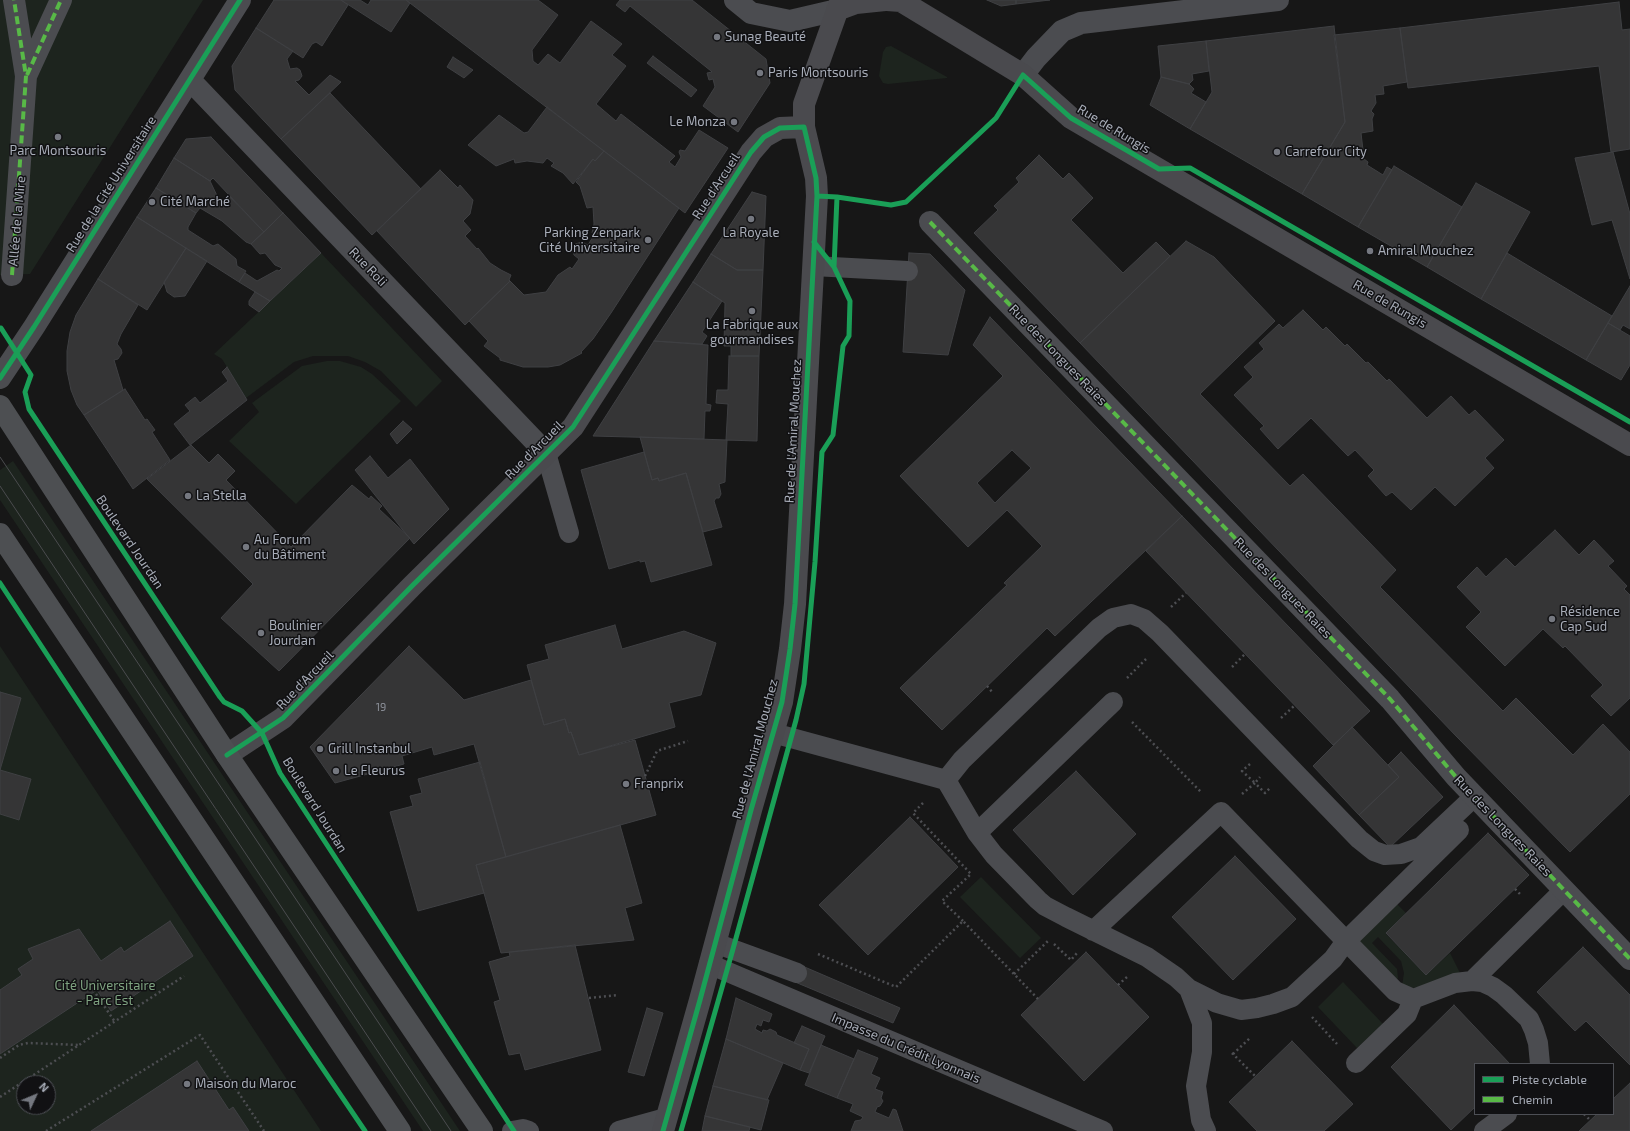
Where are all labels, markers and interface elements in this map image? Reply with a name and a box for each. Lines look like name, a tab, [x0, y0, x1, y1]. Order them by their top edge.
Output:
place label: Sunag Beauté	[725, 29, 806, 45]
marker: Sunag Beauté	[712, 32, 722, 42]
place label: Paris Montsouris	[768, 65, 868, 81]
marker: Paris Montsouris	[755, 68, 765, 78]
street label: Rue de Rungis	[1075, 101, 1153, 157]
street label: Rue de la Cité Universitaire	[63, 113, 159, 255]
place label: Le Monza	[669, 114, 726, 130]
marker: Le Monza	[729, 117, 739, 127]
marker: Parc Montsouris	[53, 132, 63, 142]
place label: Parc Montsouris	[10, 143, 106, 159]
place label: Carrefour City	[1285, 144, 1367, 160]
marker: Carrefour City	[1272, 147, 1282, 157]
street label: Rue d'Arcueil	[689, 150, 743, 222]
street label: Allée de la Mire	[5, 175, 29, 267]
place label: Cité Marché	[160, 194, 230, 210]
marker: Cité Marché	[147, 197, 157, 207]
marker: La Royale	[746, 214, 756, 224]
place label: Parking Zenpark Cité Universitaire	[539, 225, 640, 256]
place label: La Royale	[723, 225, 779, 241]
marker: Parking Zenpark Cité Universitaire	[643, 235, 653, 245]
place label: Amiral Mouchez	[1378, 243, 1474, 259]
street label: Rue Roli	[346, 244, 390, 290]
marker: Amiral Mouchez	[1365, 246, 1375, 256]
street label: Rue de Rungis	[1350, 277, 1430, 331]
street label: Rue des Longues Raies	[1006, 301, 1110, 409]
marker: La Fabrique aux gourmandises	[747, 306, 757, 316]
place label: La Fabrique aux gourmandises	[706, 317, 798, 348]
street label: Rue de l'Amiral Mouchez	[781, 359, 805, 503]
street label: Rue d'Arcueil	[502, 418, 566, 482]
place label: La Stella	[196, 488, 247, 504]
marker: La Stella	[183, 491, 193, 501]
street label: Boulevard Jourdan	[93, 492, 167, 592]
place label: Au Forum du Bâtiment	[254, 532, 326, 563]
street label: Rue des Longues Raies	[1231, 534, 1335, 642]
marker: Au Forum du Bâtiment	[241, 542, 251, 552]
place label: Résidence Cap Sud	[1560, 604, 1620, 635]
marker: Résidence Cap Sud	[1547, 614, 1557, 624]
place label: Boulinier Jourdan	[269, 618, 322, 649]
marker: Boulinier Jourdan	[256, 628, 266, 638]
street label: Rue d'Arcueil	[273, 647, 337, 713]
street label: Rue de l'Amiral Mouchez	[729, 677, 781, 821]
house number: 19	[376, 700, 386, 714]
place label: Grill Instanbul	[328, 741, 411, 757]
marker: Grill Instanbul	[315, 744, 325, 754]
street label: Boulevard Jourdan	[279, 754, 351, 856]
place label: Le Fleurus	[344, 763, 405, 779]
marker: Le Fleurus	[331, 766, 341, 776]
street label: Rue des Longues Raies	[1451, 772, 1555, 880]
place label: Franprix	[634, 776, 684, 792]
marker: Franprix	[621, 779, 631, 789]
park label: Cité Universitaire - Parc Est	[54, 978, 156, 1009]
street label: Impasse du Crédit Lyonnais	[829, 1009, 983, 1087]
legend	[1474, 1063, 1614, 1115]
text: Piste cyclable	[1512, 1072, 1587, 1086]
north arrow	[16, 1075, 56, 1115]
place label: Maison du Maroc	[195, 1076, 296, 1092]
marker: Maison du Maroc	[182, 1079, 192, 1089]
text: N	[37, 1080, 52, 1094]
text: Chemin	[1512, 1092, 1553, 1106]

